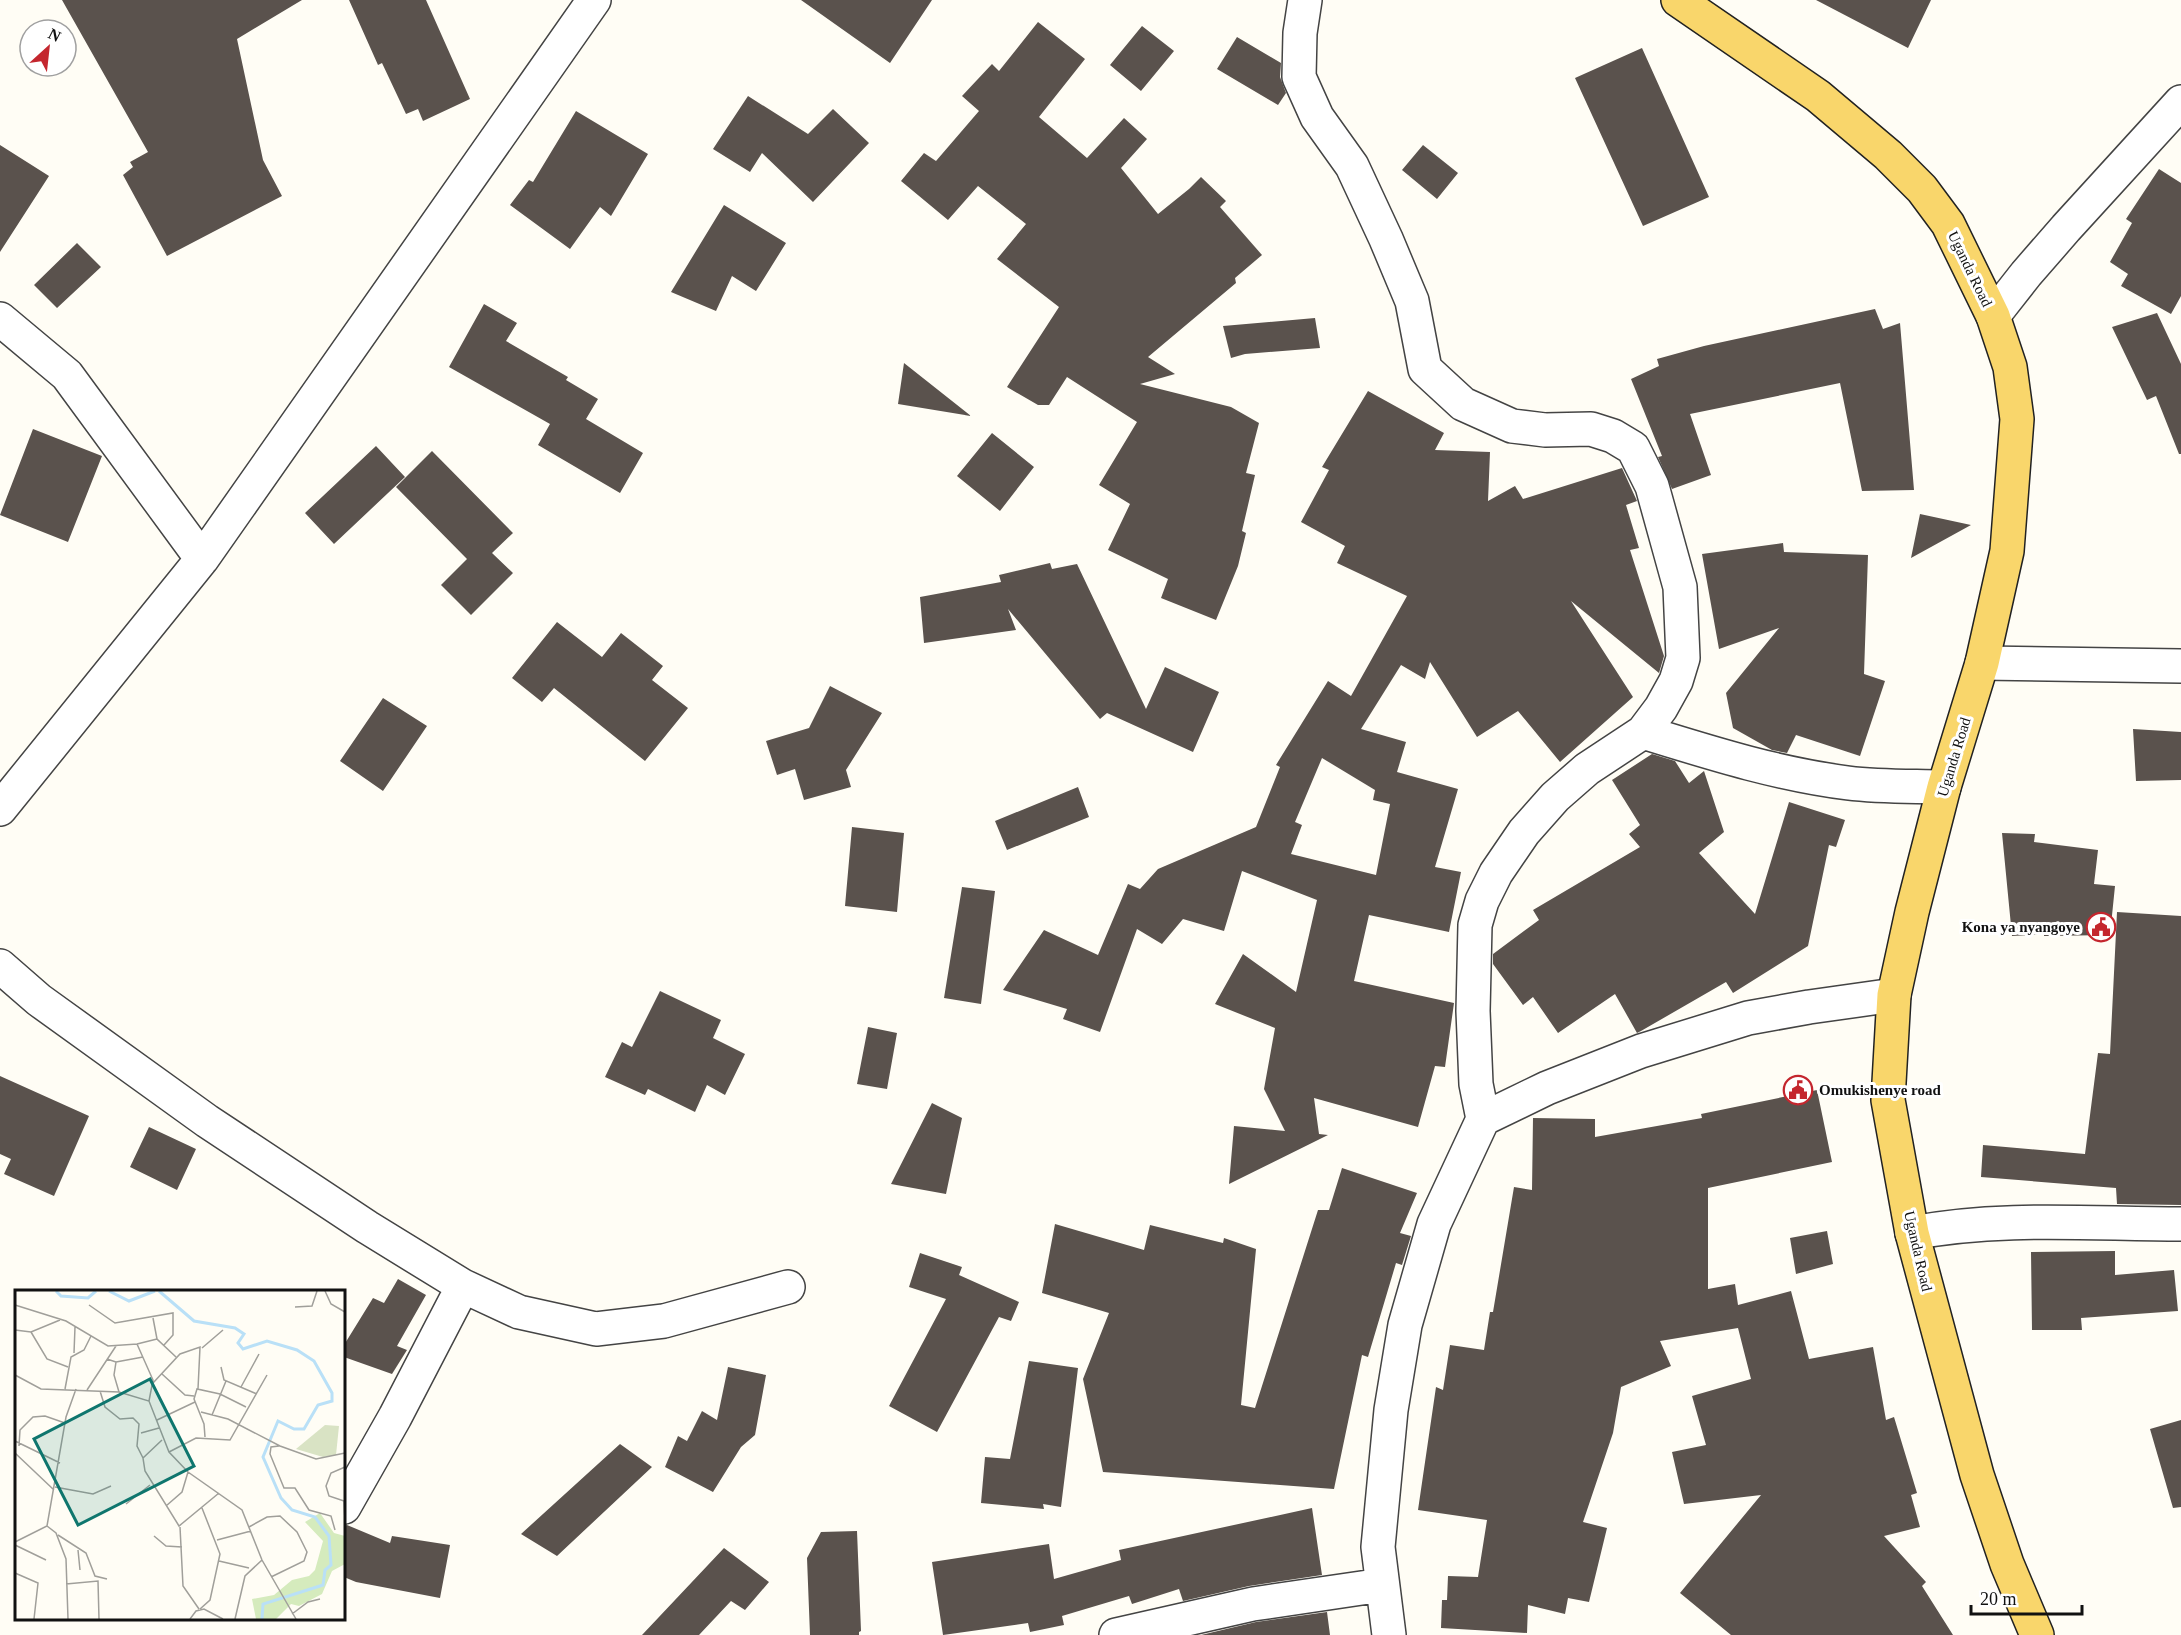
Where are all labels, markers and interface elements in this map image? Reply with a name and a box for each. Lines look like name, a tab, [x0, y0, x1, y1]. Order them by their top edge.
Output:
north arrow	[18, 18, 78, 78]
text: N	[46, 25, 64, 45]
street label: Uganda Road	[1945, 229, 1995, 310]
street label: Uganda Road	[1934, 715, 1974, 799]
public building icon: Kona ya nyangoye	[2085, 911, 2117, 943]
place label: Kona ya nyangoye	[1962, 919, 2080, 935]
public building icon: Omukishenye road	[1782, 1074, 1814, 1106]
place label: Omukishenye road	[1819, 1082, 1941, 1098]
street label: Uganda Road	[1901, 1209, 1935, 1293]
inset map	[15, 1290, 345, 1620]
scale bar	[1971, 1578, 2082, 1616]
text: 20 m	[1980, 1589, 2017, 1609]

